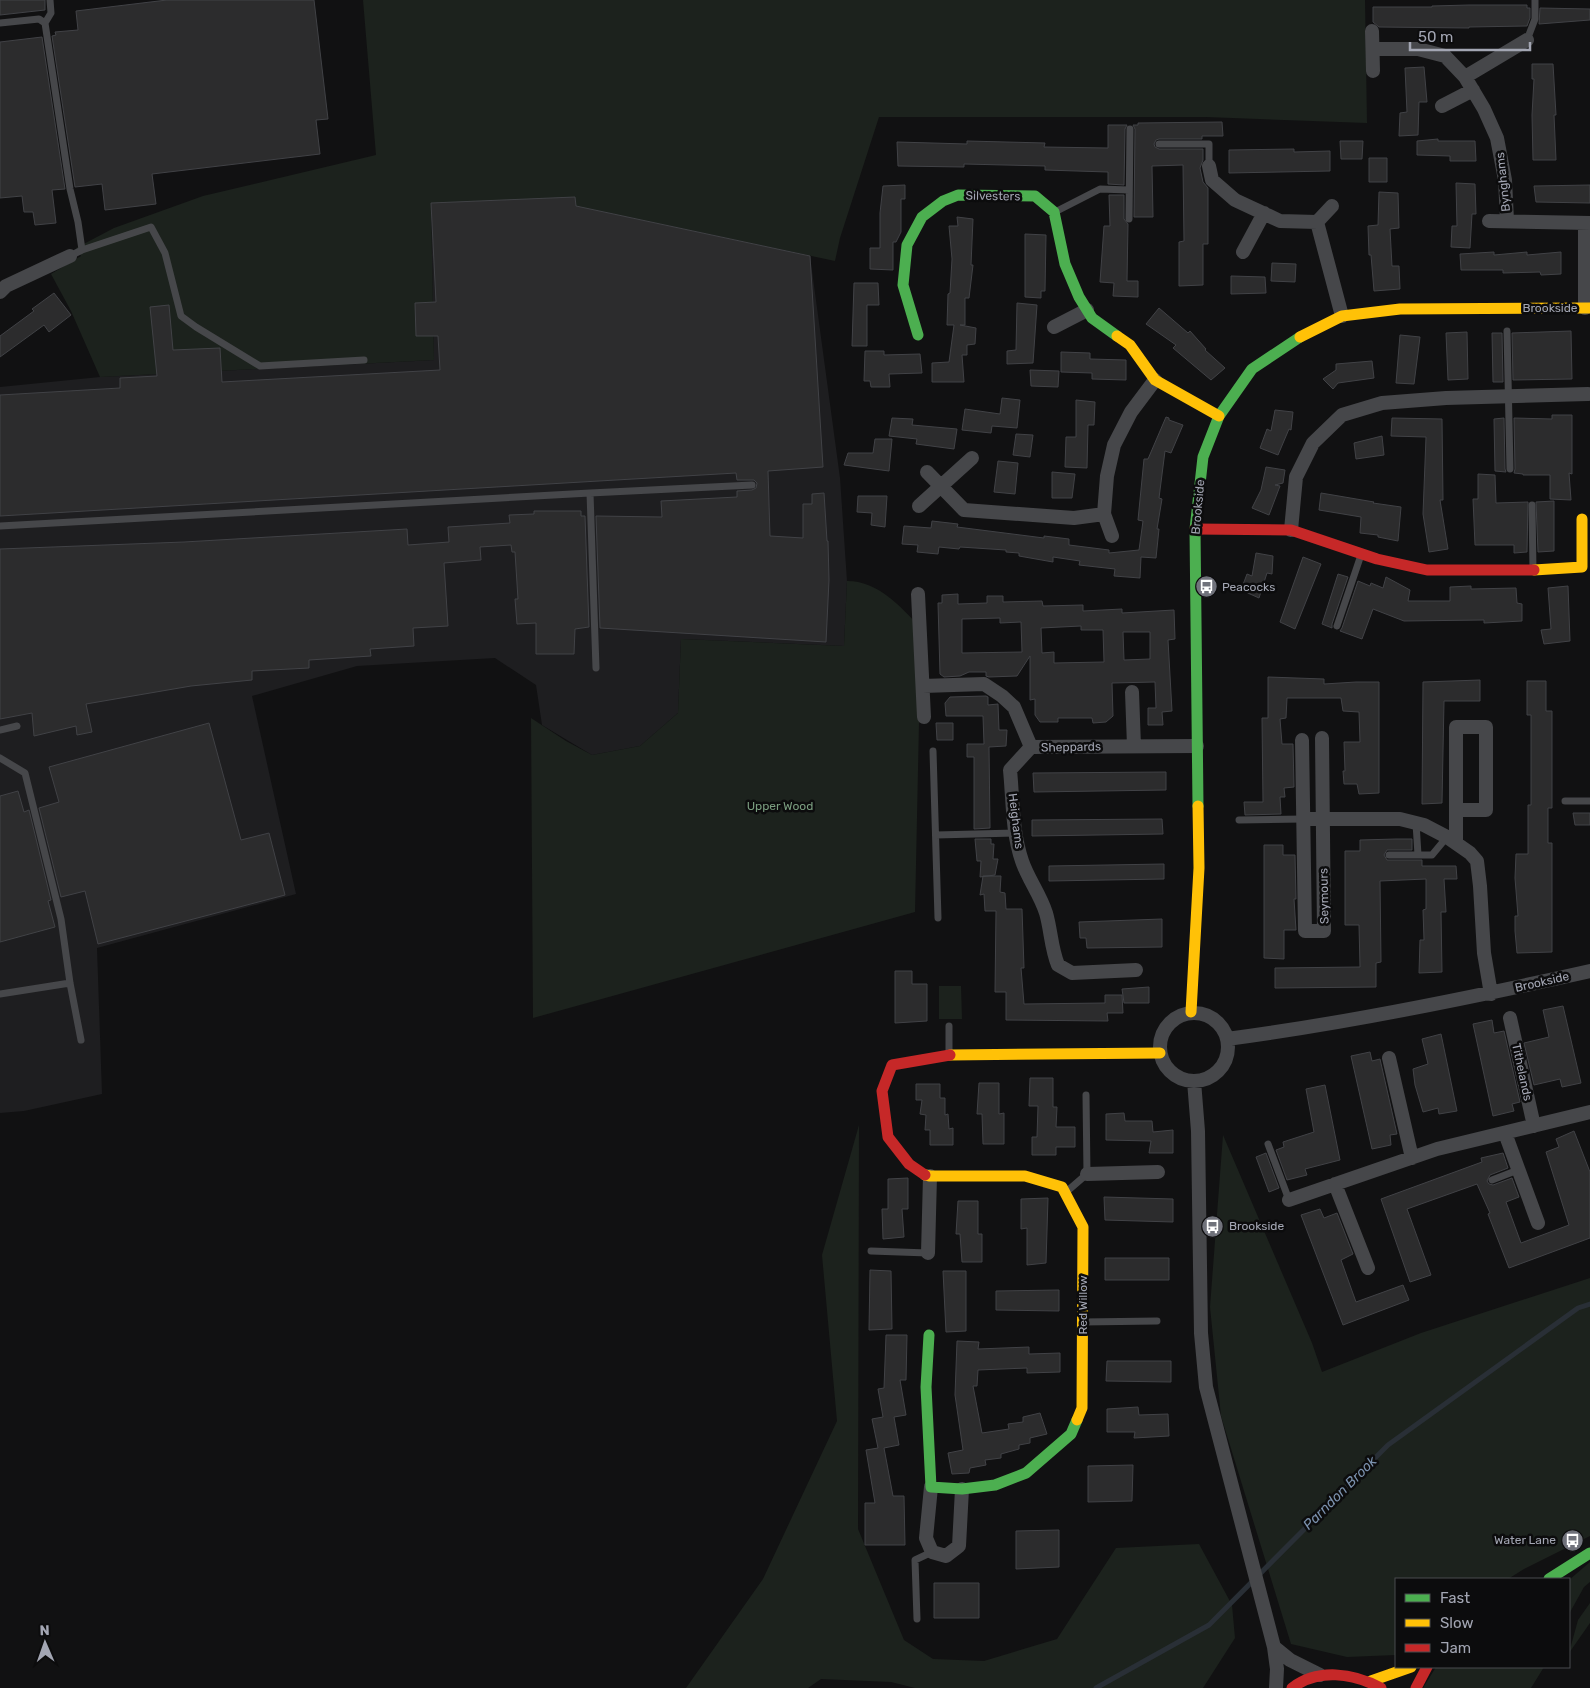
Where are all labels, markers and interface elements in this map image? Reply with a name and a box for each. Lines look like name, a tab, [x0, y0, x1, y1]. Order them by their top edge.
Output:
scale bar	[1410, 20, 1530, 52]
text: 50 m	[1418, 28, 1453, 46]
street label: Bynghams	[1493, 152, 1513, 212]
street label: Silvesters	[966, 189, 1020, 203]
street label: Brookside	[1522, 301, 1578, 315]
street label: Brookside	[1189, 479, 1207, 535]
bus stop icon: Peacocks	[1194, 575, 1218, 599]
place label: Peacocks	[1222, 580, 1275, 594]
street label: Sheppards	[1041, 739, 1101, 755]
street label: Heighams	[1006, 792, 1026, 850]
park label: Upper Wood	[747, 799, 813, 813]
street label: Seymours	[1317, 868, 1331, 924]
street label: Brookside	[1514, 969, 1571, 995]
street label: Tithelands	[1509, 1042, 1535, 1102]
bus stop icon: Brookside	[1201, 1214, 1225, 1238]
place label: Brookside	[1229, 1219, 1284, 1233]
street label: Red Willow	[1076, 1275, 1090, 1335]
water label: Parndon Brook	[1300, 1452, 1381, 1533]
bus stop icon: Water Lane	[1560, 1528, 1584, 1552]
place label: Water Lane	[1494, 1533, 1556, 1547]
legend	[1395, 1578, 1570, 1668]
text: Fast	[1440, 1589, 1470, 1607]
text: Slow	[1440, 1614, 1473, 1632]
north arrow	[20, 1618, 70, 1668]
text: N	[39, 1622, 50, 1639]
text: Jam	[1440, 1639, 1471, 1657]

